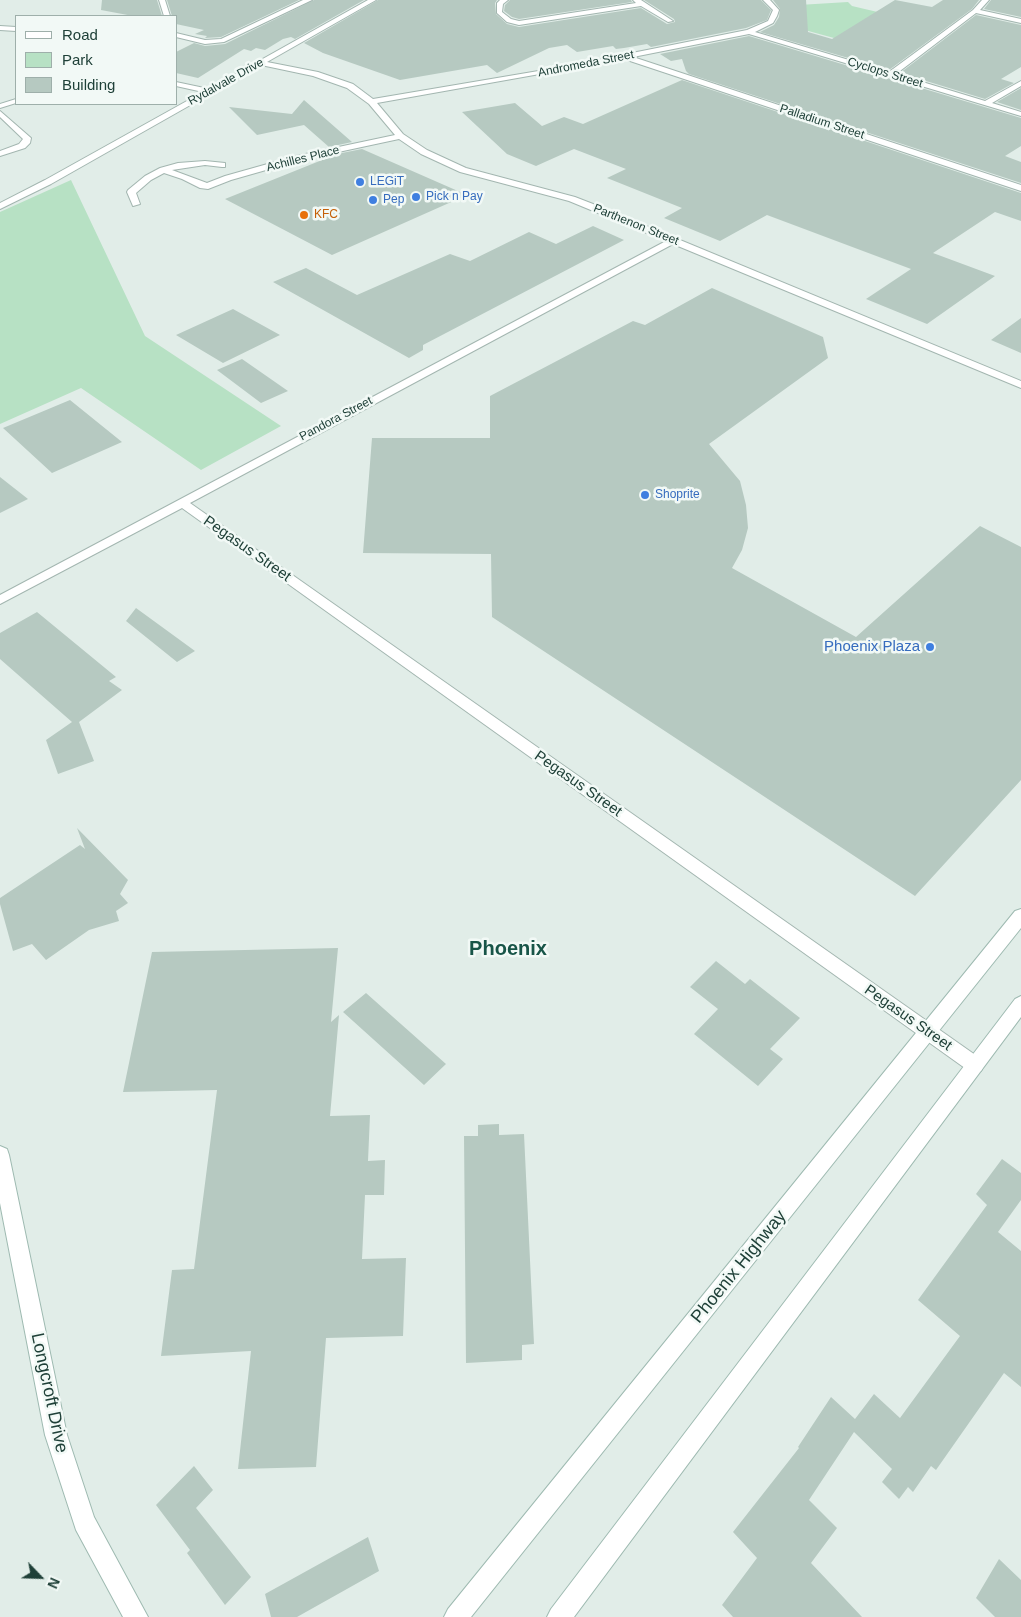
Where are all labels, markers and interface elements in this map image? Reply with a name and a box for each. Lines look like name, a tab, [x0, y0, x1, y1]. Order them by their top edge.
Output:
legend	[15, 15, 178, 105]
text: Road	[62, 26, 98, 43]
street label: Andromeda Street	[537, 48, 635, 80]
text: Park	[62, 51, 93, 68]
street label: Rydalvale Drive	[186, 55, 266, 109]
street label: Cyclops Street	[846, 55, 924, 91]
text: Building	[62, 76, 115, 93]
street label: Palladium Street	[778, 102, 866, 142]
street label: Achilles Place	[265, 143, 341, 175]
place label: LEGiT	[370, 175, 404, 189]
marker: LEGiT	[354, 176, 366, 188]
place label: Pick n Pay	[426, 190, 483, 204]
marker: Pick n Pay	[410, 191, 422, 203]
place label: Pep	[383, 193, 404, 207]
marker: Pep	[367, 194, 379, 206]
street label: Parthenon Street	[591, 201, 681, 249]
place label: KFC	[314, 208, 338, 222]
marker: KFC	[298, 209, 310, 221]
street label: Pandora Street	[297, 394, 375, 444]
place label: Shoprite	[655, 488, 700, 502]
marker: Shoprite	[639, 489, 651, 501]
street label: Pegasus Street	[200, 512, 294, 586]
place label: Phoenix Plaza	[824, 638, 920, 656]
marker: Phoenix Plaza	[924, 641, 936, 653]
street label: Pegasus Street	[531, 747, 625, 821]
district label: Phoenix	[469, 937, 547, 961]
street label: Pegasus Street	[861, 981, 955, 1055]
street label: Phoenix Highway	[687, 1206, 791, 1328]
street label: Longcroft Drive	[26, 1331, 72, 1455]
north arrow	[15, 1552, 65, 1602]
text: N	[44, 1575, 63, 1591]

